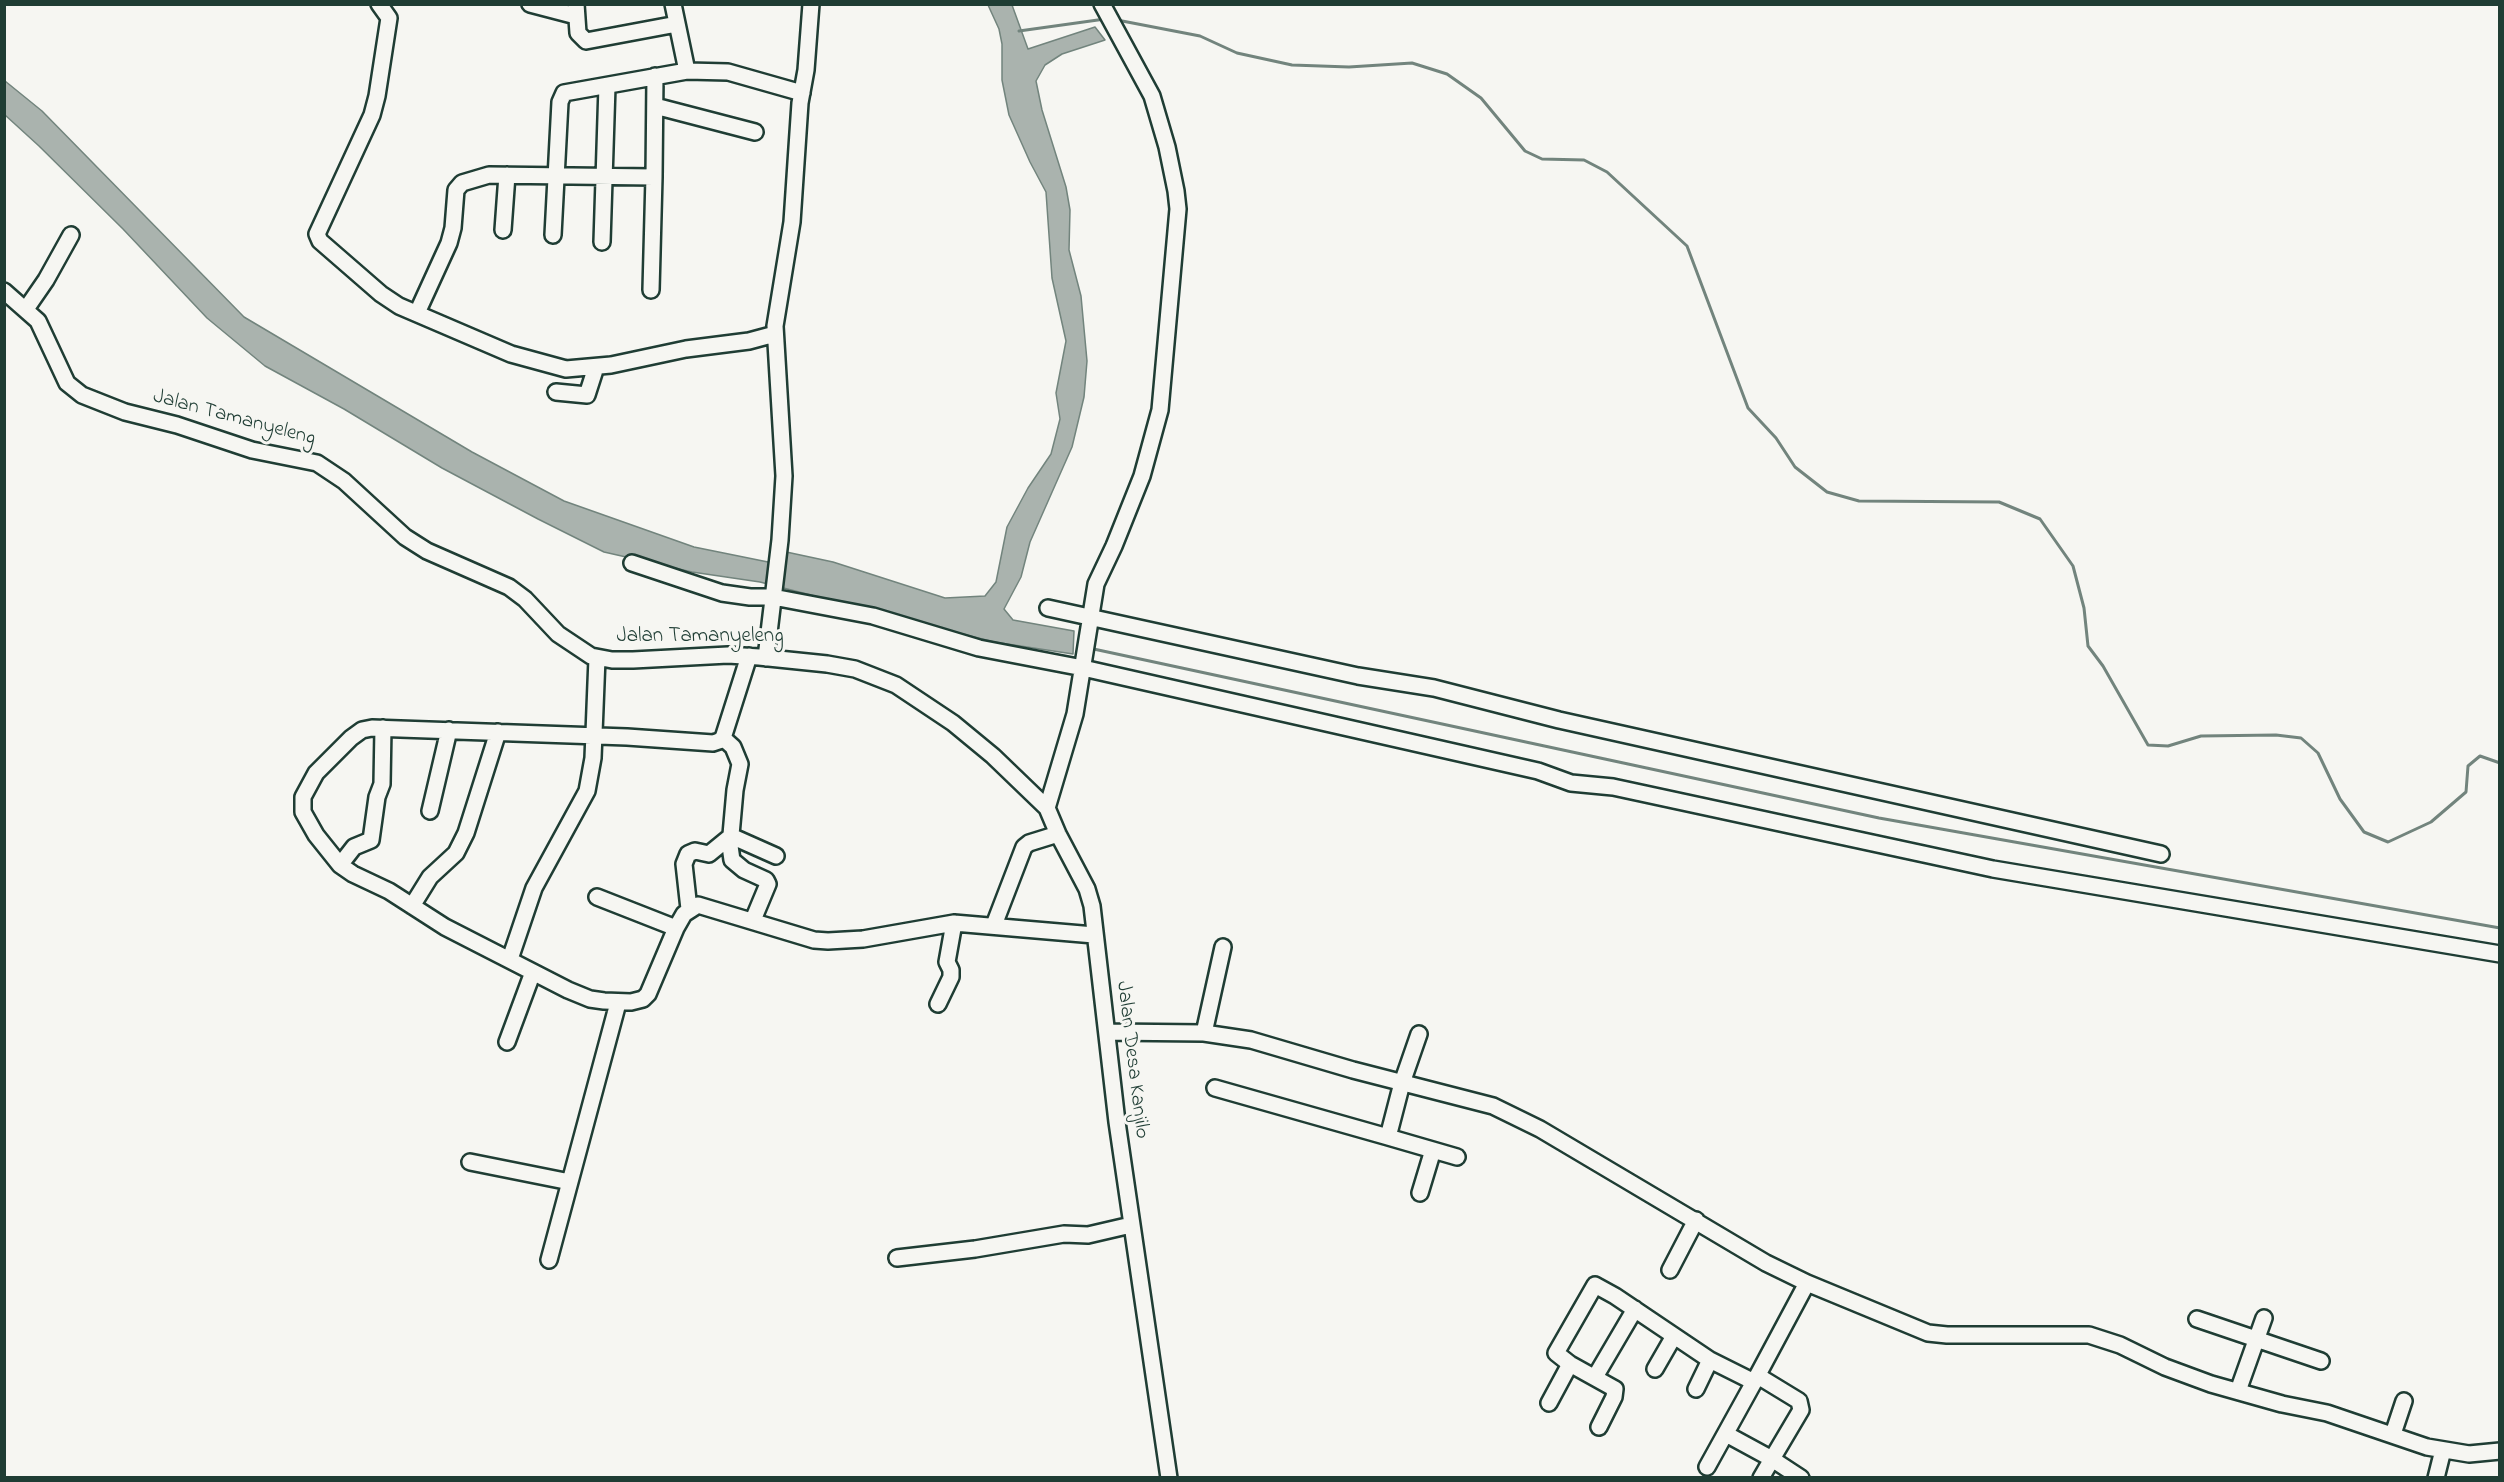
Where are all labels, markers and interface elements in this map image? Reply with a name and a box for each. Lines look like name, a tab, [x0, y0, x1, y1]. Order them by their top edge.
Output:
street label: Jalan Tamanyeleng	[150, 385, 318, 453]
street label: Jalan Tamanyeleng	[616, 625, 784, 651]
street label: Jalan Desa Kanjilo	[1109, 980, 1153, 1140]

